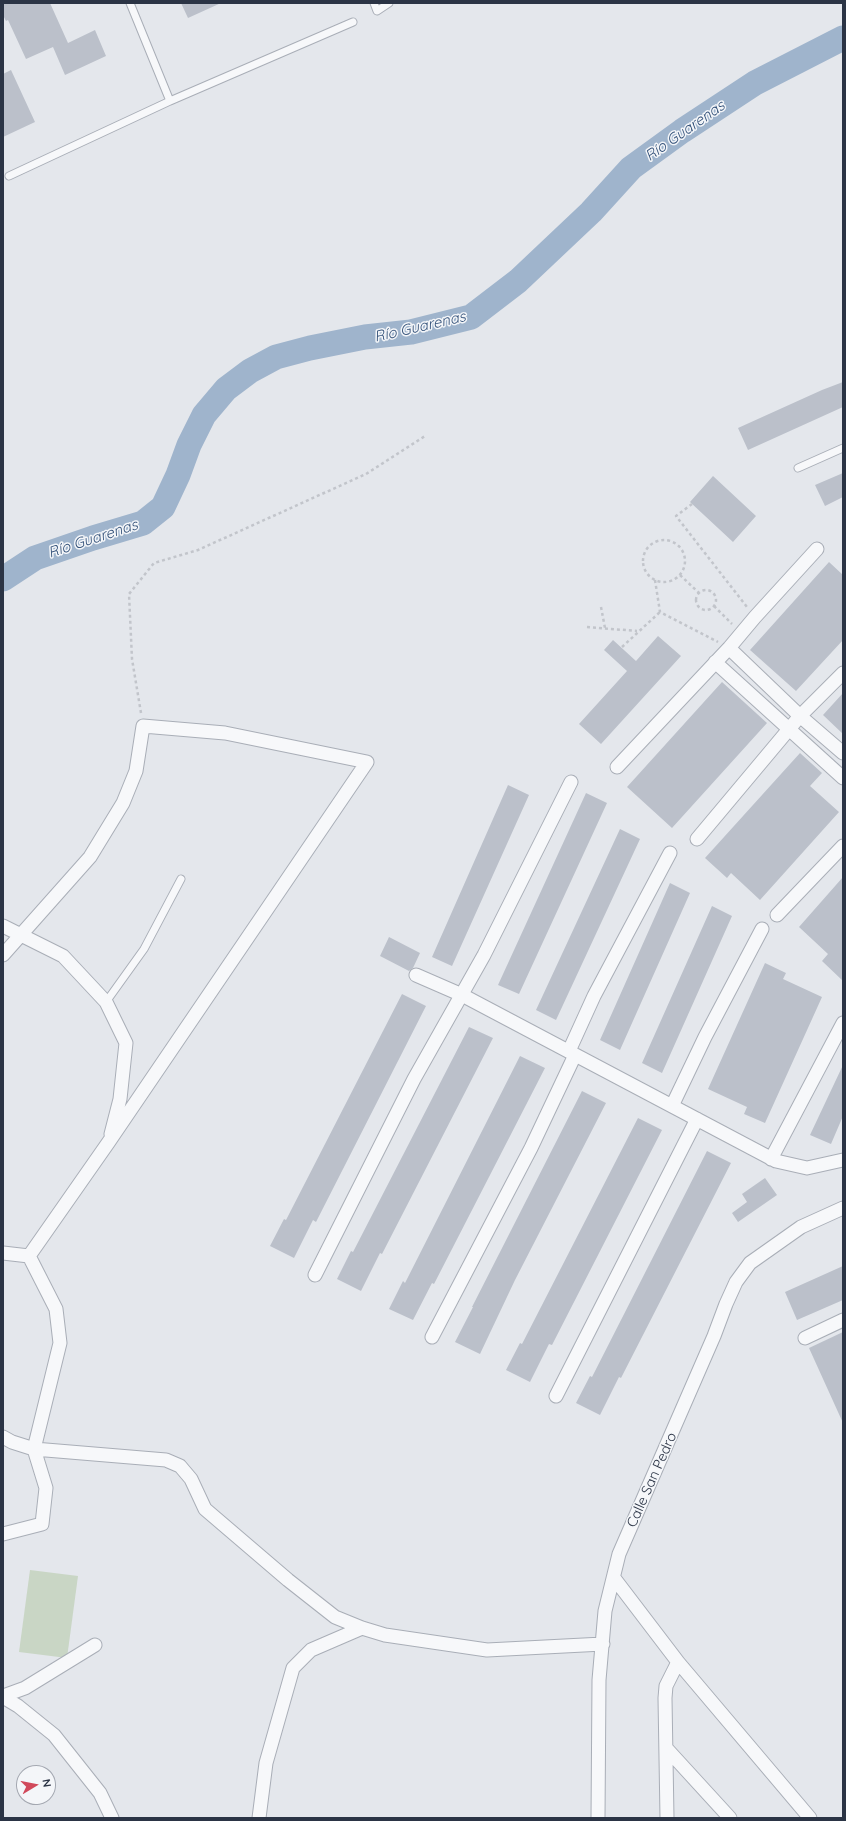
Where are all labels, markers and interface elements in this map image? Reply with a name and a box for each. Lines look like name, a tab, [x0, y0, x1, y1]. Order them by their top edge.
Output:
water label: Río Guarenas	[642, 97, 728, 165]
water label: Río Guarenas	[373, 308, 467, 346]
water label: Río Guarenas	[46, 516, 140, 562]
street label: Calle San Pedro	[624, 1430, 680, 1530]
north arrow	[16, 1765, 56, 1805]
text: N	[39, 1778, 54, 1788]

